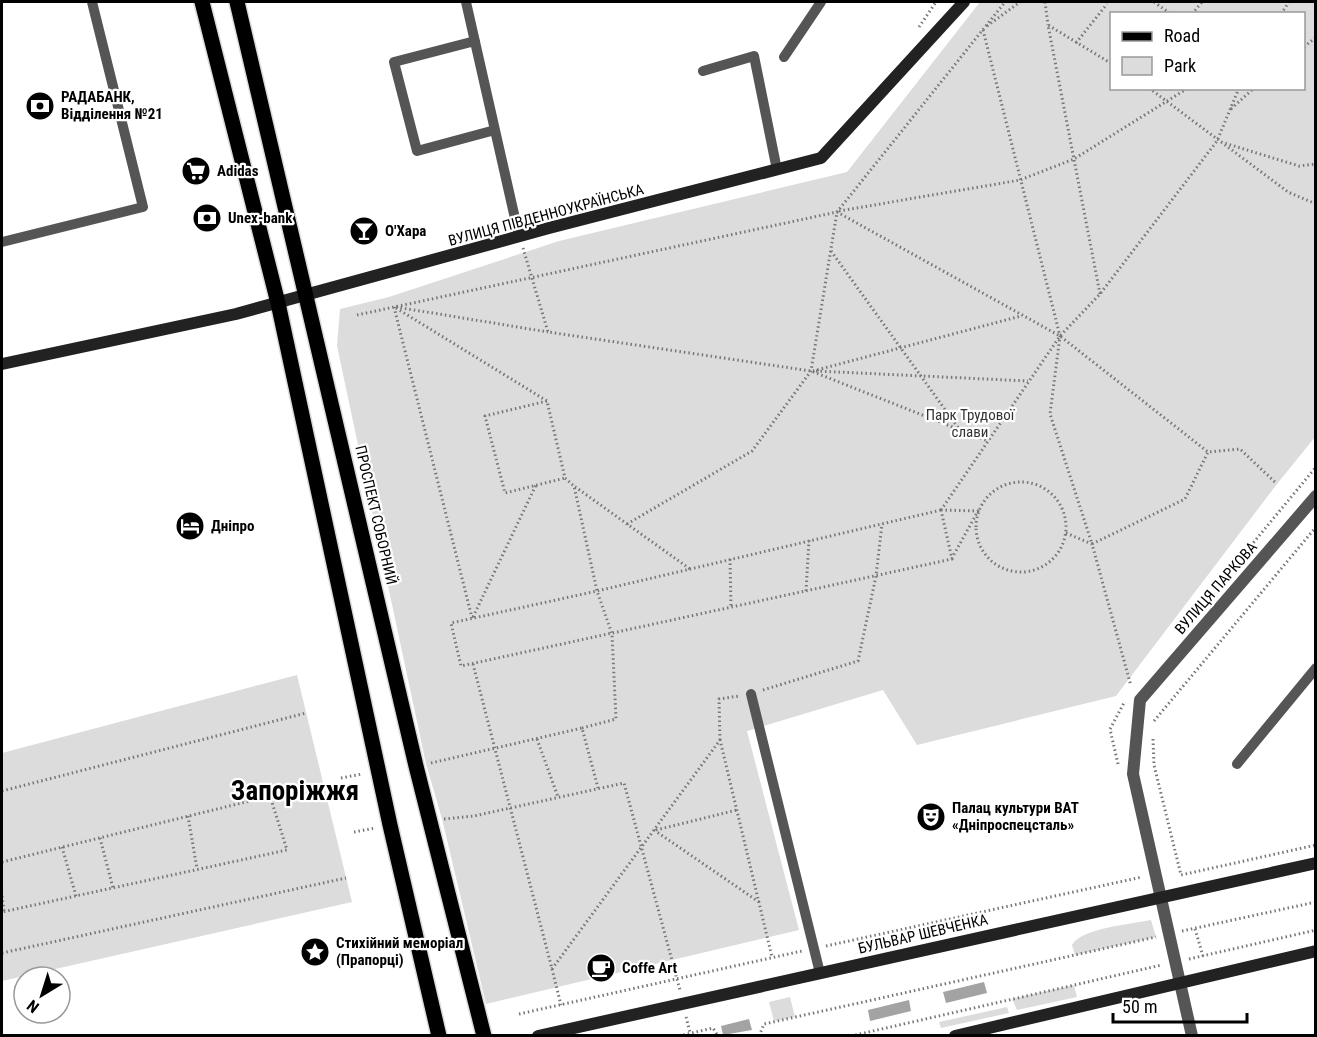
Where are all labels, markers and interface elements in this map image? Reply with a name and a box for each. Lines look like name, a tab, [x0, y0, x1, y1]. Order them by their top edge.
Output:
legend	[1110, 12, 1305, 90]
text: Road	[1164, 25, 1200, 46]
text: Park	[1164, 55, 1196, 76]
place label: РАДАБАНК, Відділення №21	[61, 88, 163, 123]
bank icon: РАДАБАНК, Відділення №21	[24, 90, 56, 122]
supermarket icon: Adidas	[180, 155, 212, 187]
place label: Adidas	[217, 162, 259, 180]
street label: ВУЛИЦЯ ПІВДЕННОУКРАЇНСЬКА	[446, 180, 646, 250]
bank icon: Unex-bank	[191, 202, 223, 234]
place label: Unex-bank	[228, 209, 293, 227]
bar icon: О'Хара	[348, 215, 380, 247]
place label: О'Хара	[385, 222, 426, 240]
park label: Парк Трудової слави	[926, 406, 1016, 441]
street label: ПРОСПЕКТ СОБОРНИЙ	[351, 444, 401, 586]
hotel icon: Дніпро	[174, 510, 206, 542]
place label: Дніпро	[211, 517, 255, 535]
street label: ВУЛИЦЯ ПАРКОВА	[1171, 538, 1261, 638]
district label: Запоріжжя	[231, 775, 359, 807]
place label: Палац культури ВАТ «Дніпроспецсталь»	[952, 799, 1079, 834]
theatre icon: Палац культури ВАТ «Дніпроспецсталь»	[915, 801, 947, 833]
street label: БУЛЬВАР ШЕВЧЕНКА	[856, 910, 990, 958]
place label: Стихійний меморіал (Прапорці)	[336, 934, 463, 969]
place icon: Стихійний меморіал (Прапорці)	[299, 936, 331, 968]
cafe icon: Coffe Art	[585, 952, 617, 984]
place label: Coffe Art	[622, 959, 678, 977]
north arrow	[12, 965, 72, 1025]
scale bar	[1113, 986, 1246, 1024]
text: N	[23, 996, 43, 1017]
text: 50 m	[1122, 996, 1157, 1017]

